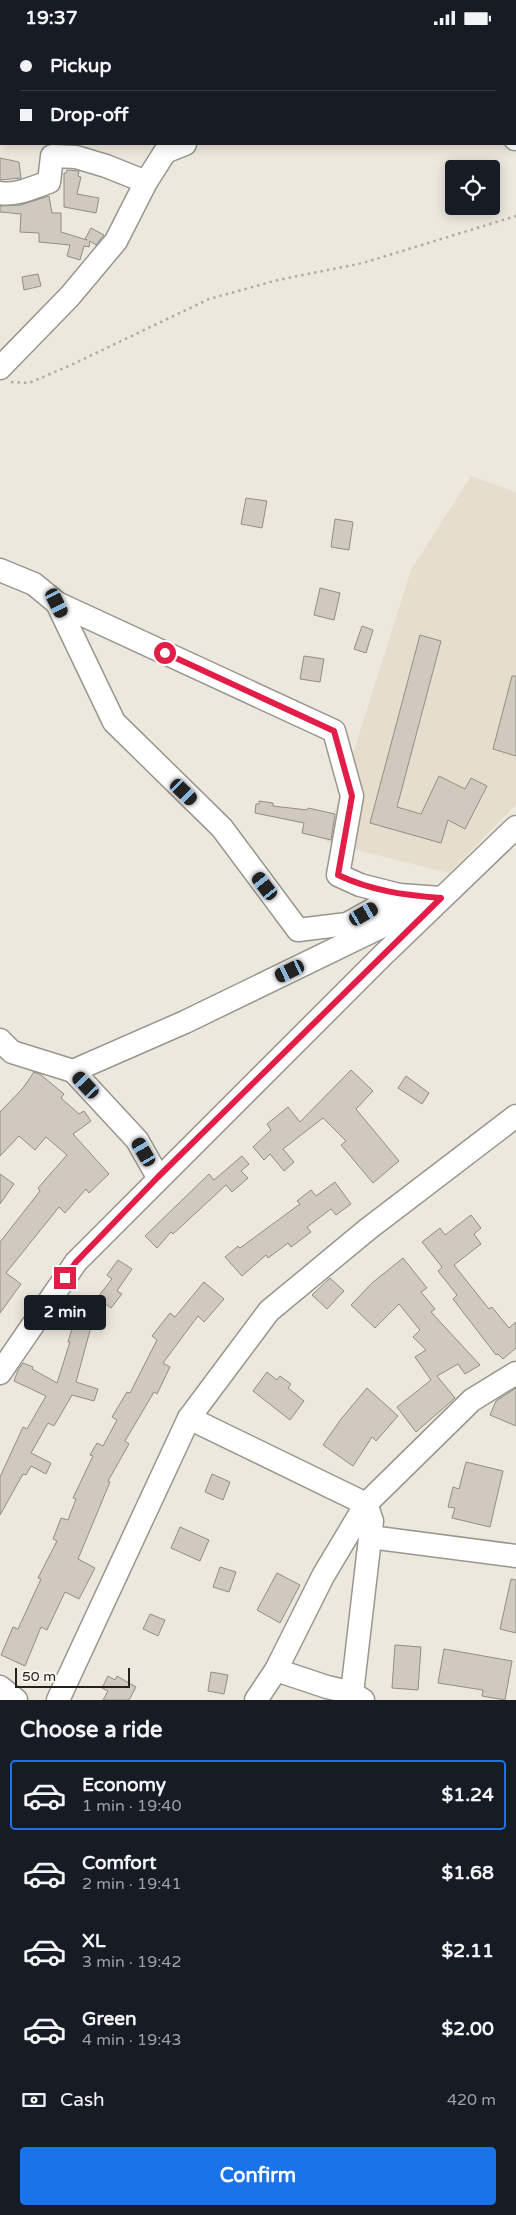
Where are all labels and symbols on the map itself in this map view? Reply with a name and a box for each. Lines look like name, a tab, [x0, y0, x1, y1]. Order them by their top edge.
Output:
car	[43, 586, 70, 620]
route start	[154, 642, 176, 664]
car	[167, 776, 200, 808]
car	[249, 870, 280, 902]
car	[347, 900, 380, 928]
car	[273, 958, 306, 984]
car	[70, 1069, 101, 1101]
car	[130, 1135, 157, 1169]
route end	[54, 1267, 76, 1289]
callout: 2 min	[24, 1295, 106, 1331]
scale bar	[15, 1665, 130, 1688]

